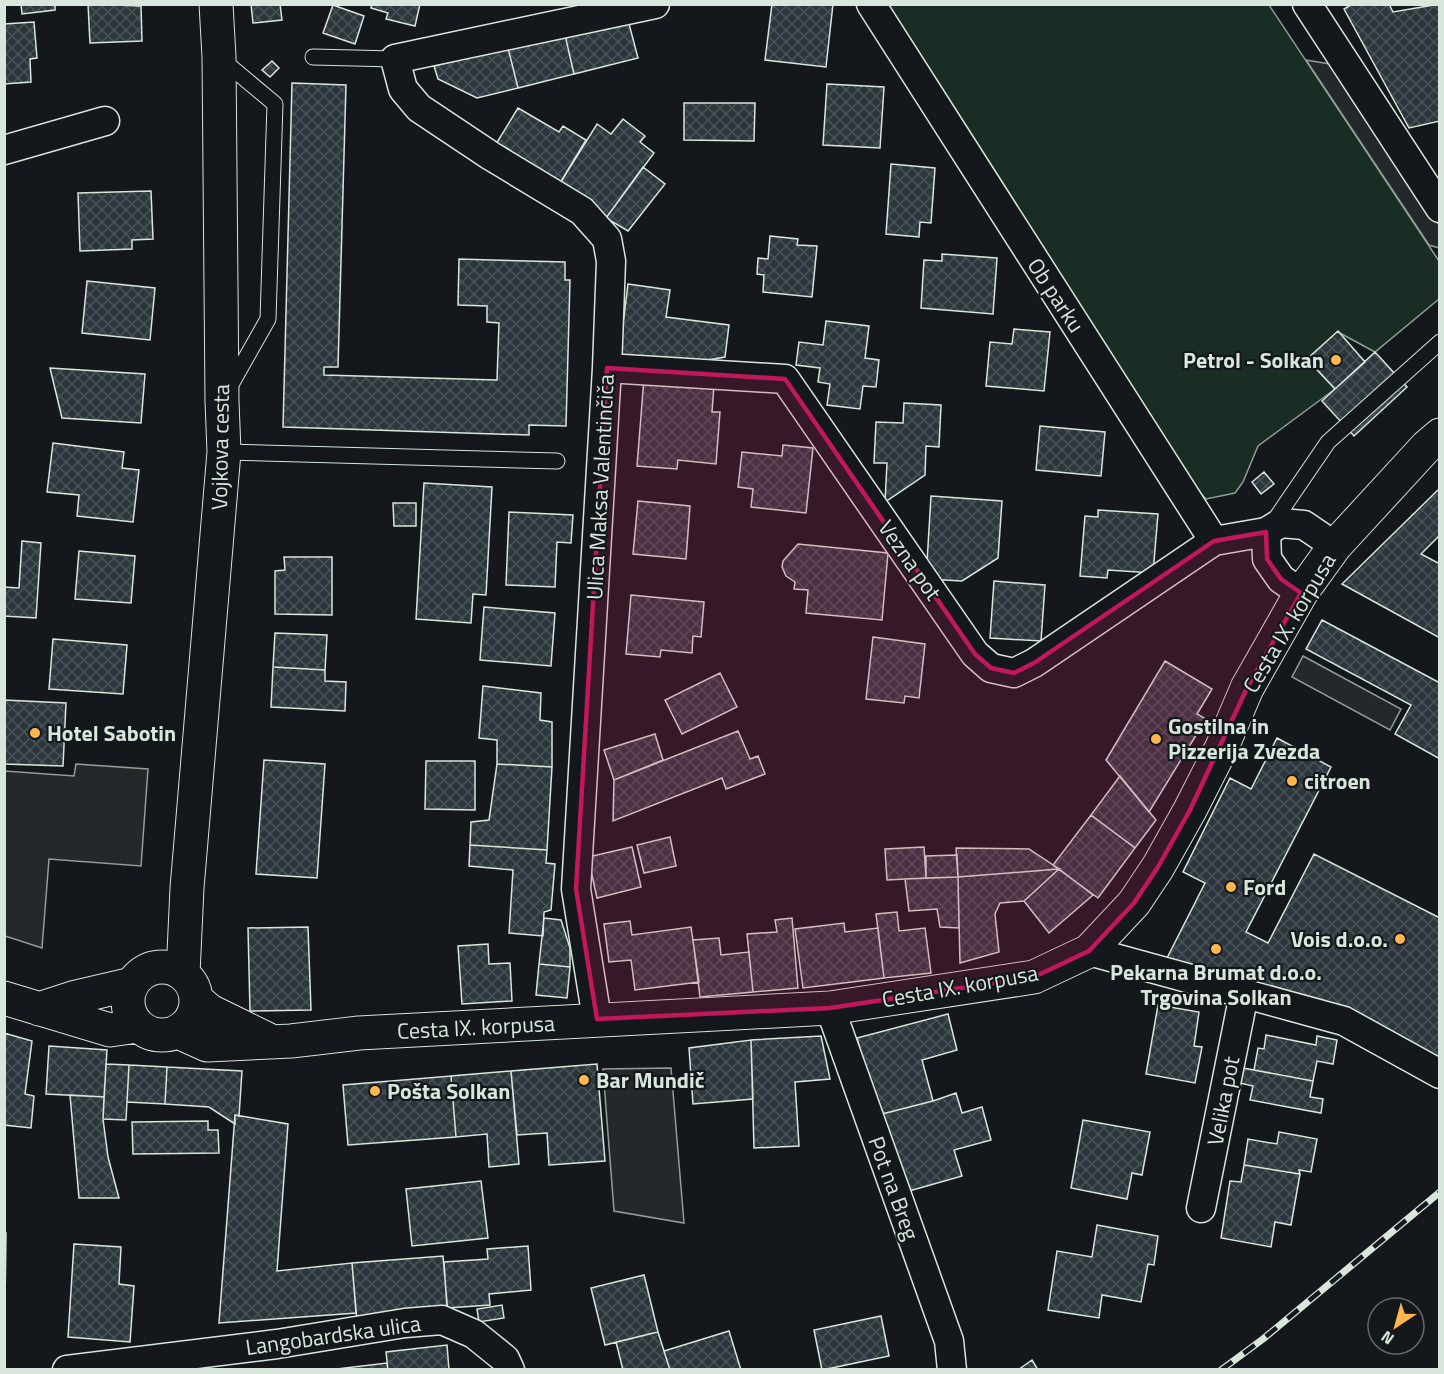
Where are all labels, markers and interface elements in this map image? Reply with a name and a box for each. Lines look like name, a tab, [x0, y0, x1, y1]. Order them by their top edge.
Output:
street label: Ob parku	[1019, 251, 1093, 339]
place label: Petrol - Solkan	[1183, 343, 1324, 377]
marker: Petrol - Solkan	[1329, 353, 1343, 367]
street label: Ulica Maksa Valentinčiča	[577, 373, 623, 601]
street label: Vojkova cesta	[202, 384, 238, 510]
street label: Vezna pot	[870, 513, 950, 608]
street label: Cesta IX. korpusa	[1234, 547, 1344, 699]
place label: Gostilna in Pizzerija Zvezda	[1168, 709, 1320, 768]
place label: Hotel Sabotin	[47, 716, 176, 750]
marker: Hotel Sabotin	[28, 726, 42, 740]
marker: Gostilna in Pizzerija Zvezda	[1149, 732, 1163, 746]
place label: citroen	[1304, 764, 1371, 798]
marker: citroen	[1285, 774, 1299, 788]
place label: Ford	[1243, 870, 1286, 904]
marker: Ford	[1224, 880, 1238, 894]
place label: Vois d.o.o.	[1290, 922, 1388, 956]
marker: Vois d.o.o.	[1393, 932, 1407, 946]
marker: Pekarna Brumat d.o.o. Trgovina Solkan	[1209, 942, 1223, 956]
place label: Pekarna Brumat d.o.o. Trgovina Solkan	[1110, 955, 1322, 1014]
street label: Cesta IX. korpusa	[879, 956, 1041, 1016]
street label: Cesta IX. korpusa	[396, 1006, 556, 1048]
street label: Velika pot	[1198, 1053, 1248, 1149]
place label: Bar Mundič	[596, 1063, 705, 1097]
marker: Bar Mundič	[577, 1073, 591, 1087]
place label: Pošta Solkan	[387, 1074, 511, 1108]
marker: Pošta Solkan	[368, 1084, 382, 1098]
street label: Pot na Breg	[860, 1131, 928, 1245]
north arrow	[1366, 1296, 1426, 1356]
street label: Langobardska ulica	[243, 1306, 423, 1364]
text: N	[1376, 1325, 1399, 1351]

